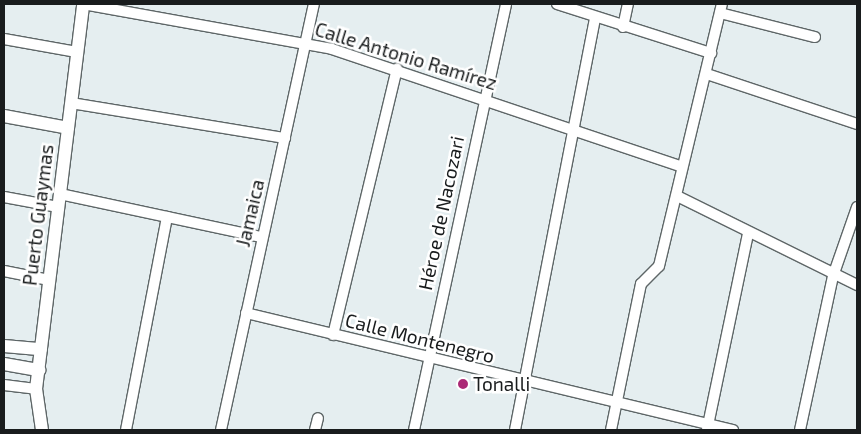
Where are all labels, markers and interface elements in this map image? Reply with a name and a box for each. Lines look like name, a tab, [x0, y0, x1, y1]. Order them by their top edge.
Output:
street label: Calle Antonio Ramírez	[312, 17, 500, 95]
street label: Héroe de Nacozari	[414, 134, 468, 292]
street label: Puerto Guaymas	[18, 143, 58, 287]
street label: Jamaica	[231, 177, 269, 249]
street label: Calle Montenegro	[343, 308, 497, 368]
place label: Tonalli	[473, 373, 530, 395]
marker: Tonalli	[457, 378, 469, 390]

